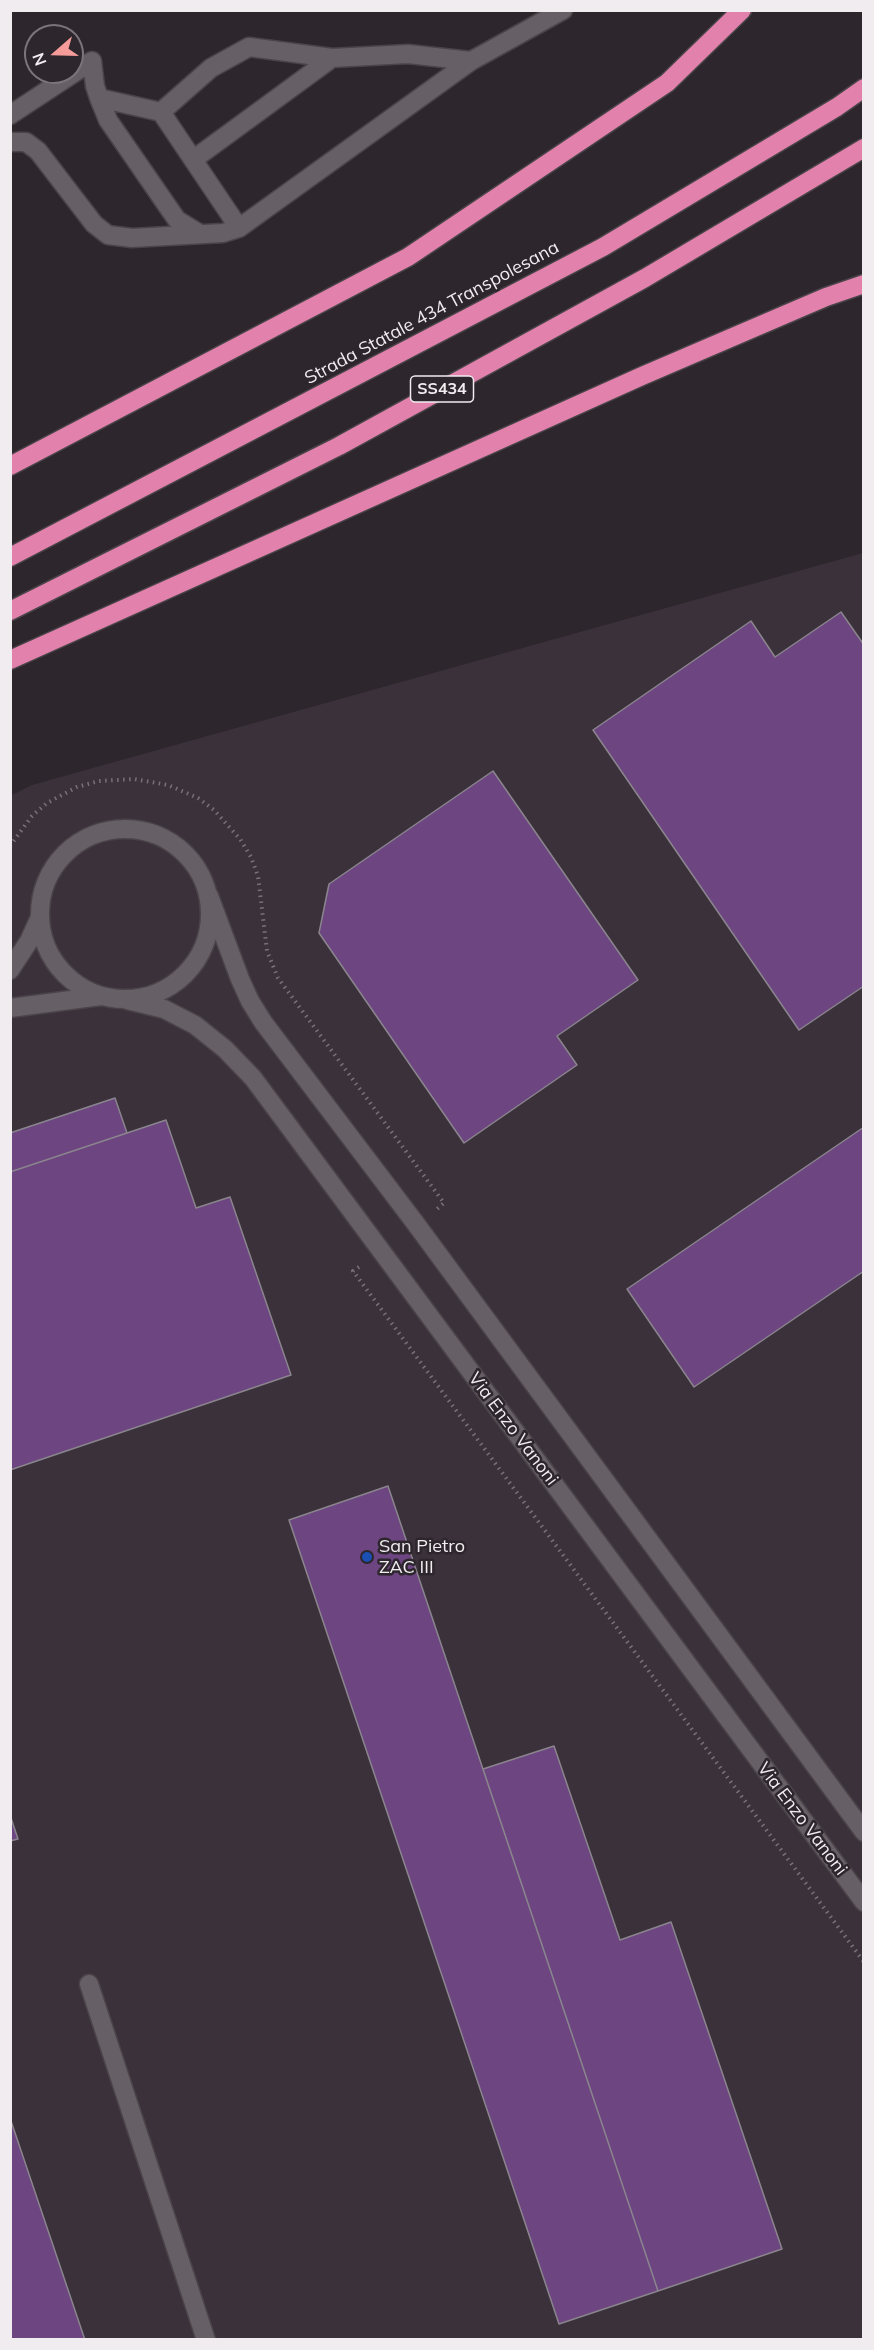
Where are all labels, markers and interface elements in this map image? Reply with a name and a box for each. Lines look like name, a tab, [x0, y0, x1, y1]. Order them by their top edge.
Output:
north arrow	[24, 24, 84, 84]
text: N	[27, 50, 50, 69]
street label: Strada Statale 434 Transpolesana	[301, 237, 563, 389]
road number: SS434	[410, 376, 474, 402]
street label: Via Enzo Vanoni	[464, 1368, 562, 1490]
place label: San Pietro ZAC III	[379, 1536, 465, 1578]
marker: San Pietro ZAC III	[360, 1550, 374, 1564]
street label: Via Enzo Vanoni	[753, 1758, 851, 1880]

